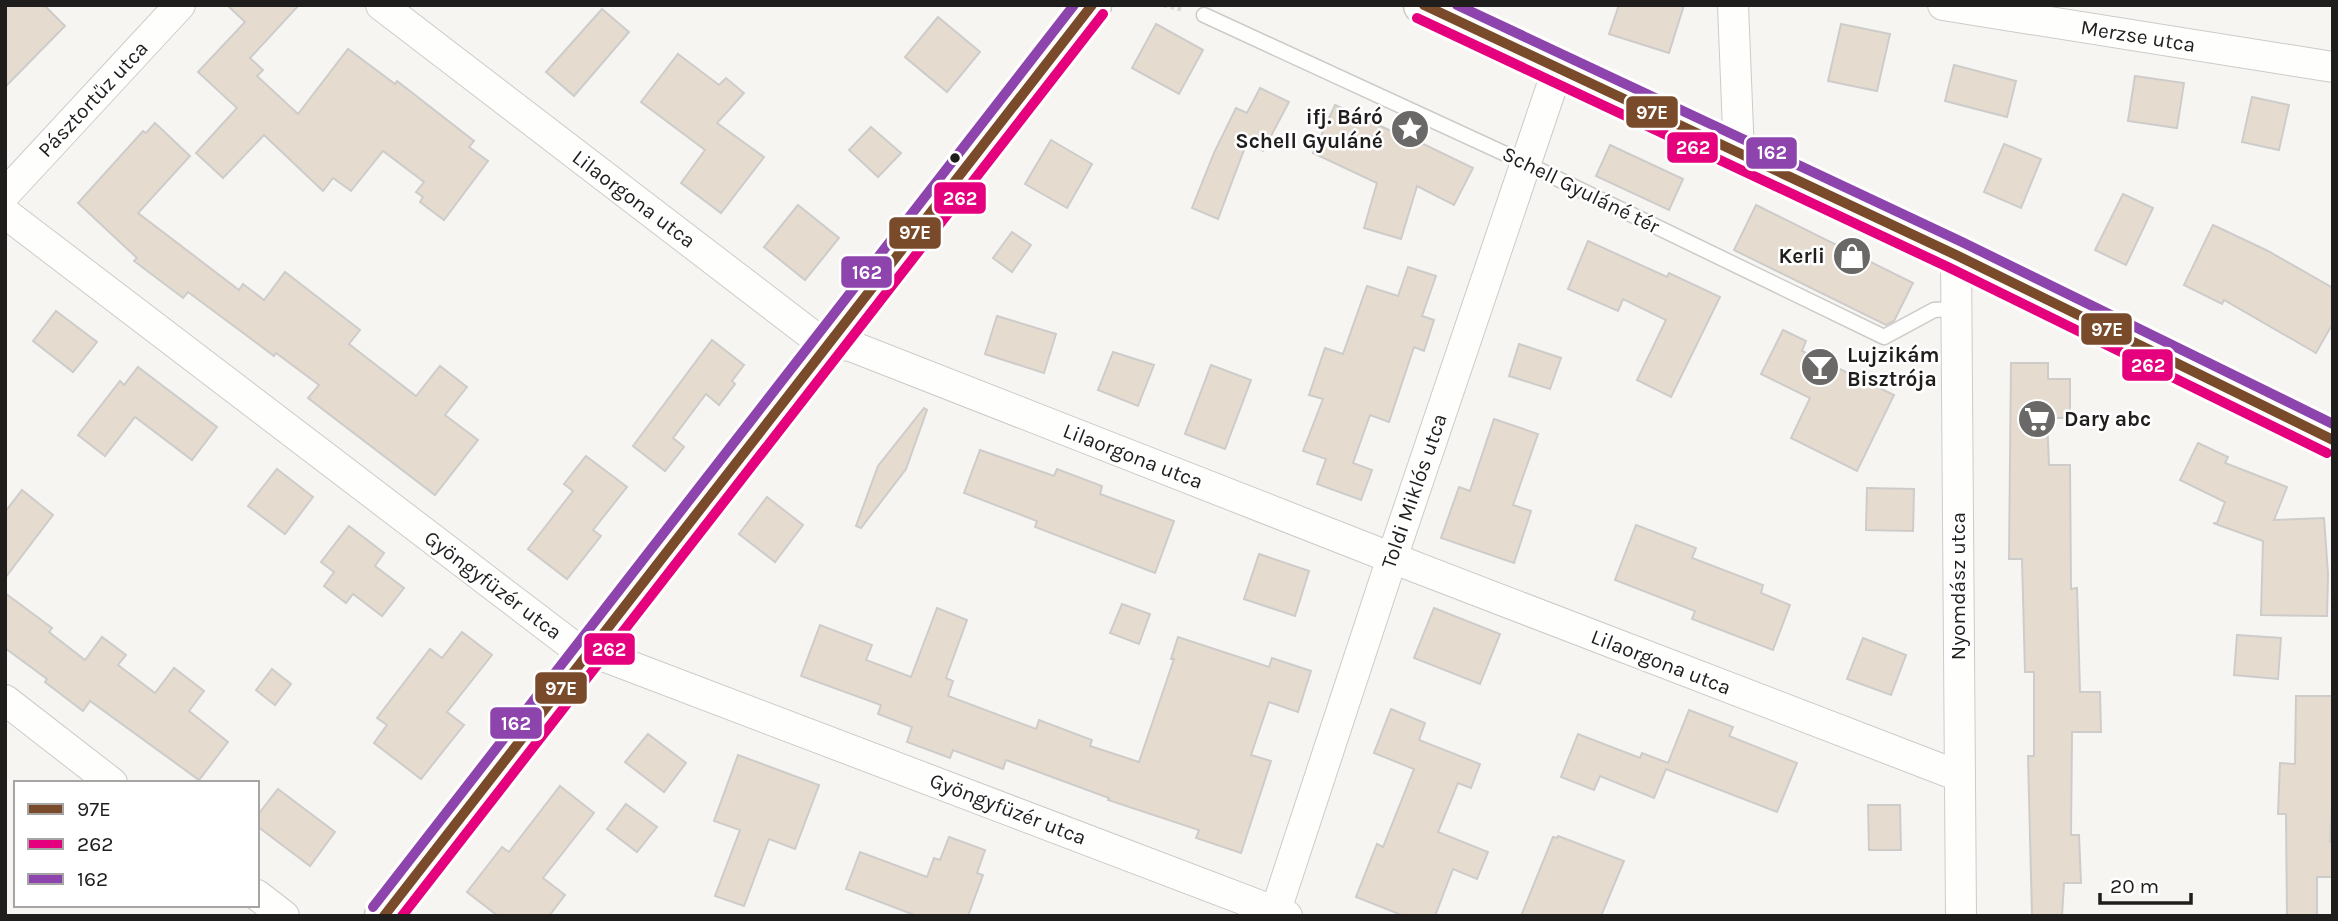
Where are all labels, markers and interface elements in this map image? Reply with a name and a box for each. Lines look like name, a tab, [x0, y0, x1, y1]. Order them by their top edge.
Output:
street label: Merzse utca	[2079, 15, 2197, 57]
street label: Pásztortűz utca	[33, 36, 153, 162]
line badge: 97E	[1625, 95, 1679, 129]
text: 97E	[1636, 102, 1668, 124]
place label: ifj. Báró Schell Gyuláné	[1235, 105, 1383, 153]
place icon: ifj. Báró Schell Gyuláné	[1389, 108, 1431, 150]
line badge: 262	[1666, 131, 1719, 164]
line badge: 162	[1745, 136, 1798, 170]
text: 262	[1676, 137, 1710, 159]
street label: Schell Gyuláné tér	[1498, 142, 1664, 239]
text: 162	[1757, 142, 1787, 164]
street label: Lilaorgona utca	[568, 145, 700, 253]
unlabelled marker	[948, 151, 962, 165]
line badge: 262	[933, 181, 987, 215]
text: 262	[943, 188, 977, 210]
line badge: 97E	[888, 216, 942, 250]
text: 97E	[899, 222, 931, 244]
shop icon: Kerli	[1831, 235, 1873, 277]
place label: Kerli	[1779, 244, 1825, 268]
line badge: 162	[840, 255, 893, 289]
text: 162	[852, 262, 882, 284]
line badge: 97E	[2080, 312, 2133, 346]
text: 97E	[2091, 319, 2123, 341]
place label: Lujzikám Bisztrója	[1847, 343, 1940, 391]
bar icon: Lujzikám Bisztrója	[1799, 346, 1841, 388]
line badge: 262	[2121, 348, 2174, 382]
text: 262	[2131, 355, 2165, 377]
supermarket icon: Dary abc	[2016, 398, 2058, 440]
place label: Dary abc	[2064, 407, 2151, 431]
street label: Toldi Miklós utca	[1376, 410, 1452, 572]
street label: Lilaorgona utca	[1060, 418, 1206, 494]
street label: Nyomdász utca	[1946, 512, 1970, 660]
street label: Gyöngyfüzér utca	[420, 526, 566, 644]
street label: Lilaorgona utca	[1588, 624, 1734, 700]
line badge: 262	[583, 632, 636, 666]
text: 262	[592, 639, 626, 661]
line badge: 97E	[534, 671, 588, 705]
text: 97E	[545, 678, 577, 700]
line badge: 162	[489, 706, 543, 740]
text: 162	[501, 713, 531, 735]
street label: Gyöngyfüzér utca	[926, 768, 1090, 850]
legend	[14, 781, 259, 907]
text: 97E	[77, 797, 111, 821]
text: 262	[77, 832, 113, 856]
scale bar	[2100, 862, 2191, 906]
text: 162	[77, 867, 108, 891]
text: 20 m	[2110, 874, 2159, 898]

